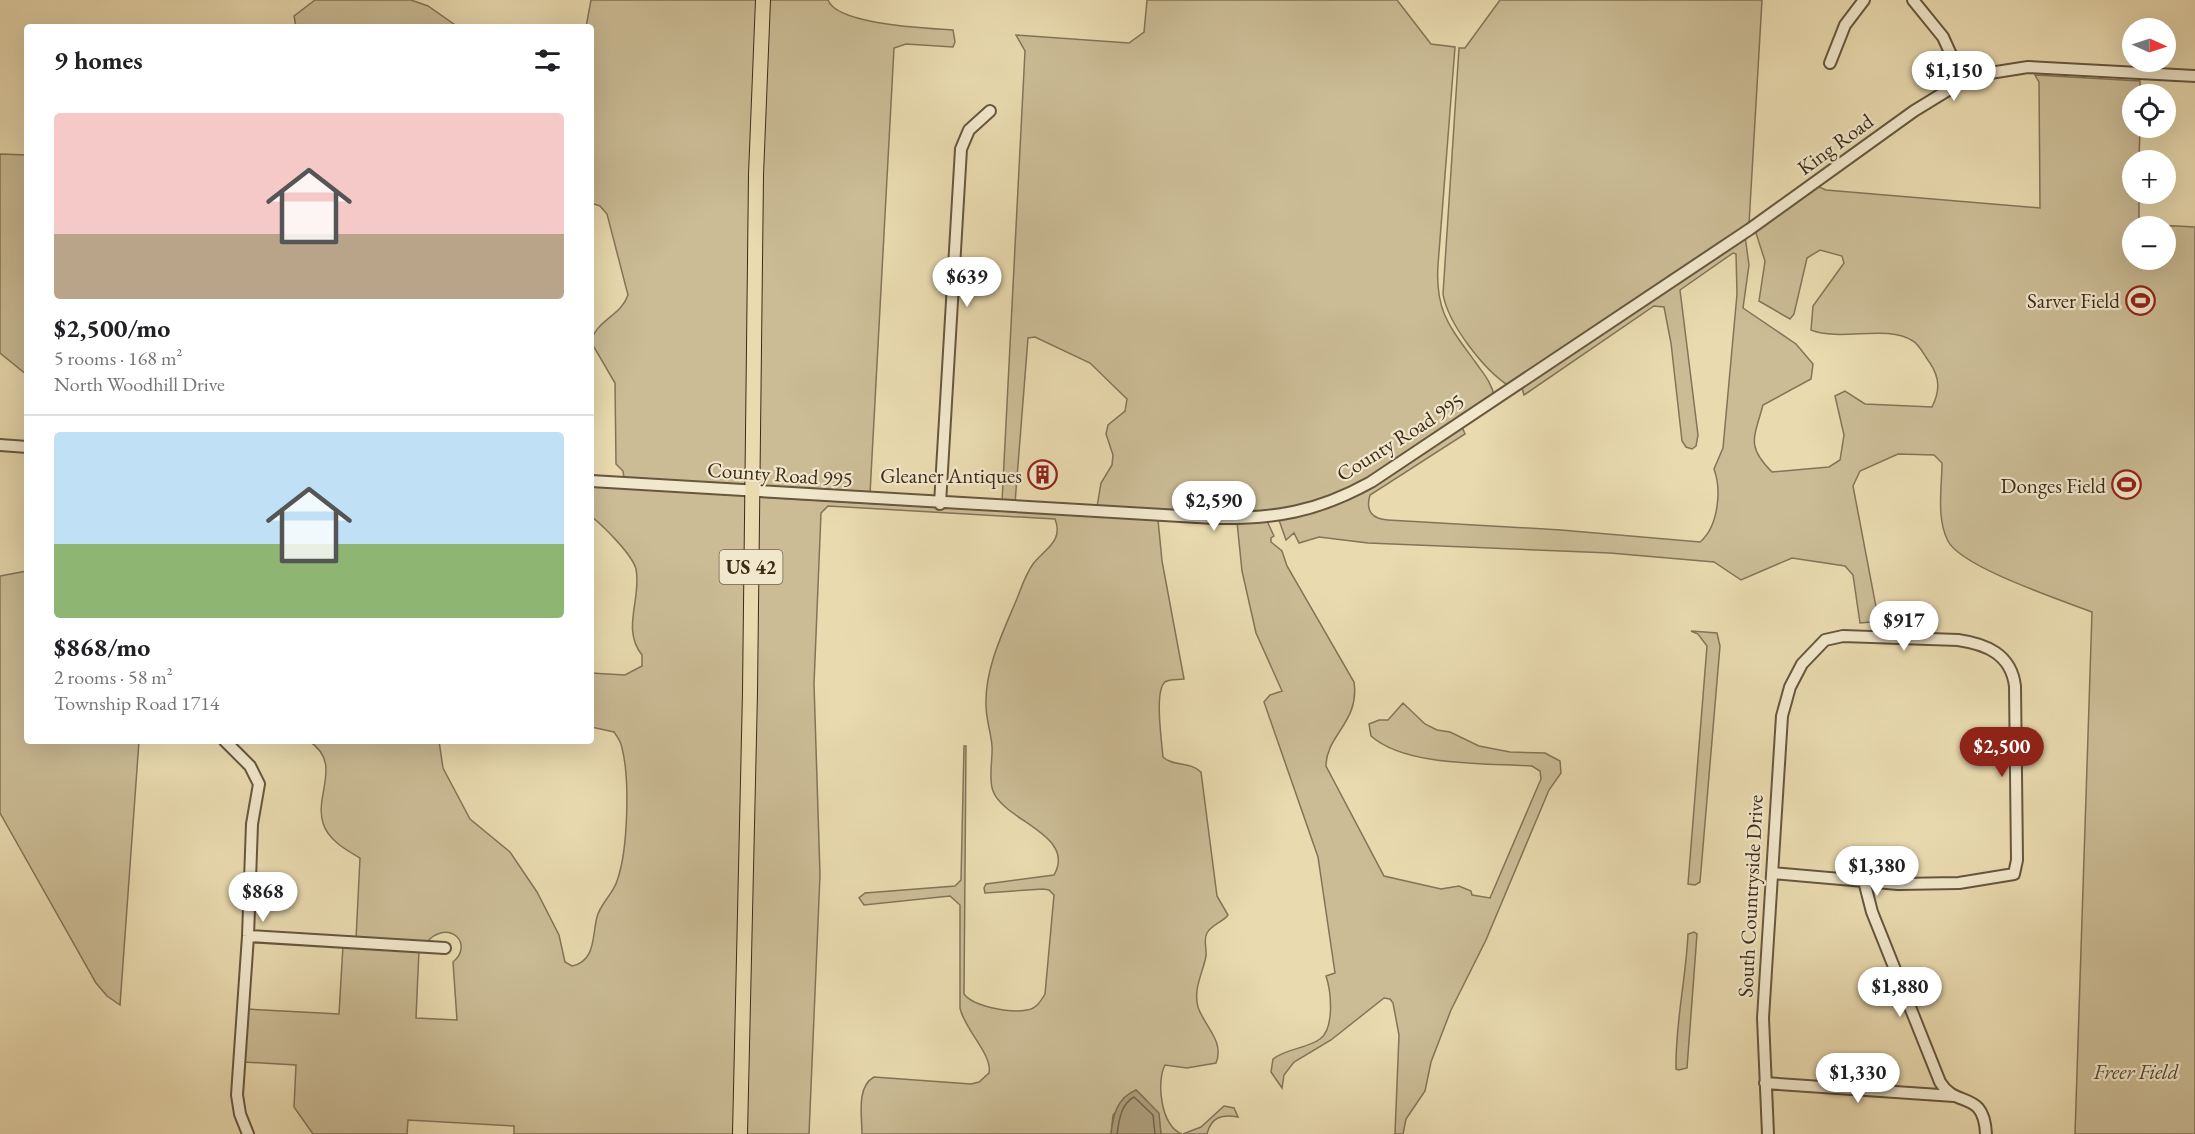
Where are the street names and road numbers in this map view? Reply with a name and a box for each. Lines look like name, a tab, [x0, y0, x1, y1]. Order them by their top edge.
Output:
street label: King Road	[1792, 107, 1879, 181]
street label: County Road 995	[1331, 387, 1469, 487]
street label: County Road 995	[706, 455, 854, 493]
road number: US 42	[720, 550, 783, 584]
street label: South Countryside Drive	[1731, 794, 1769, 998]

